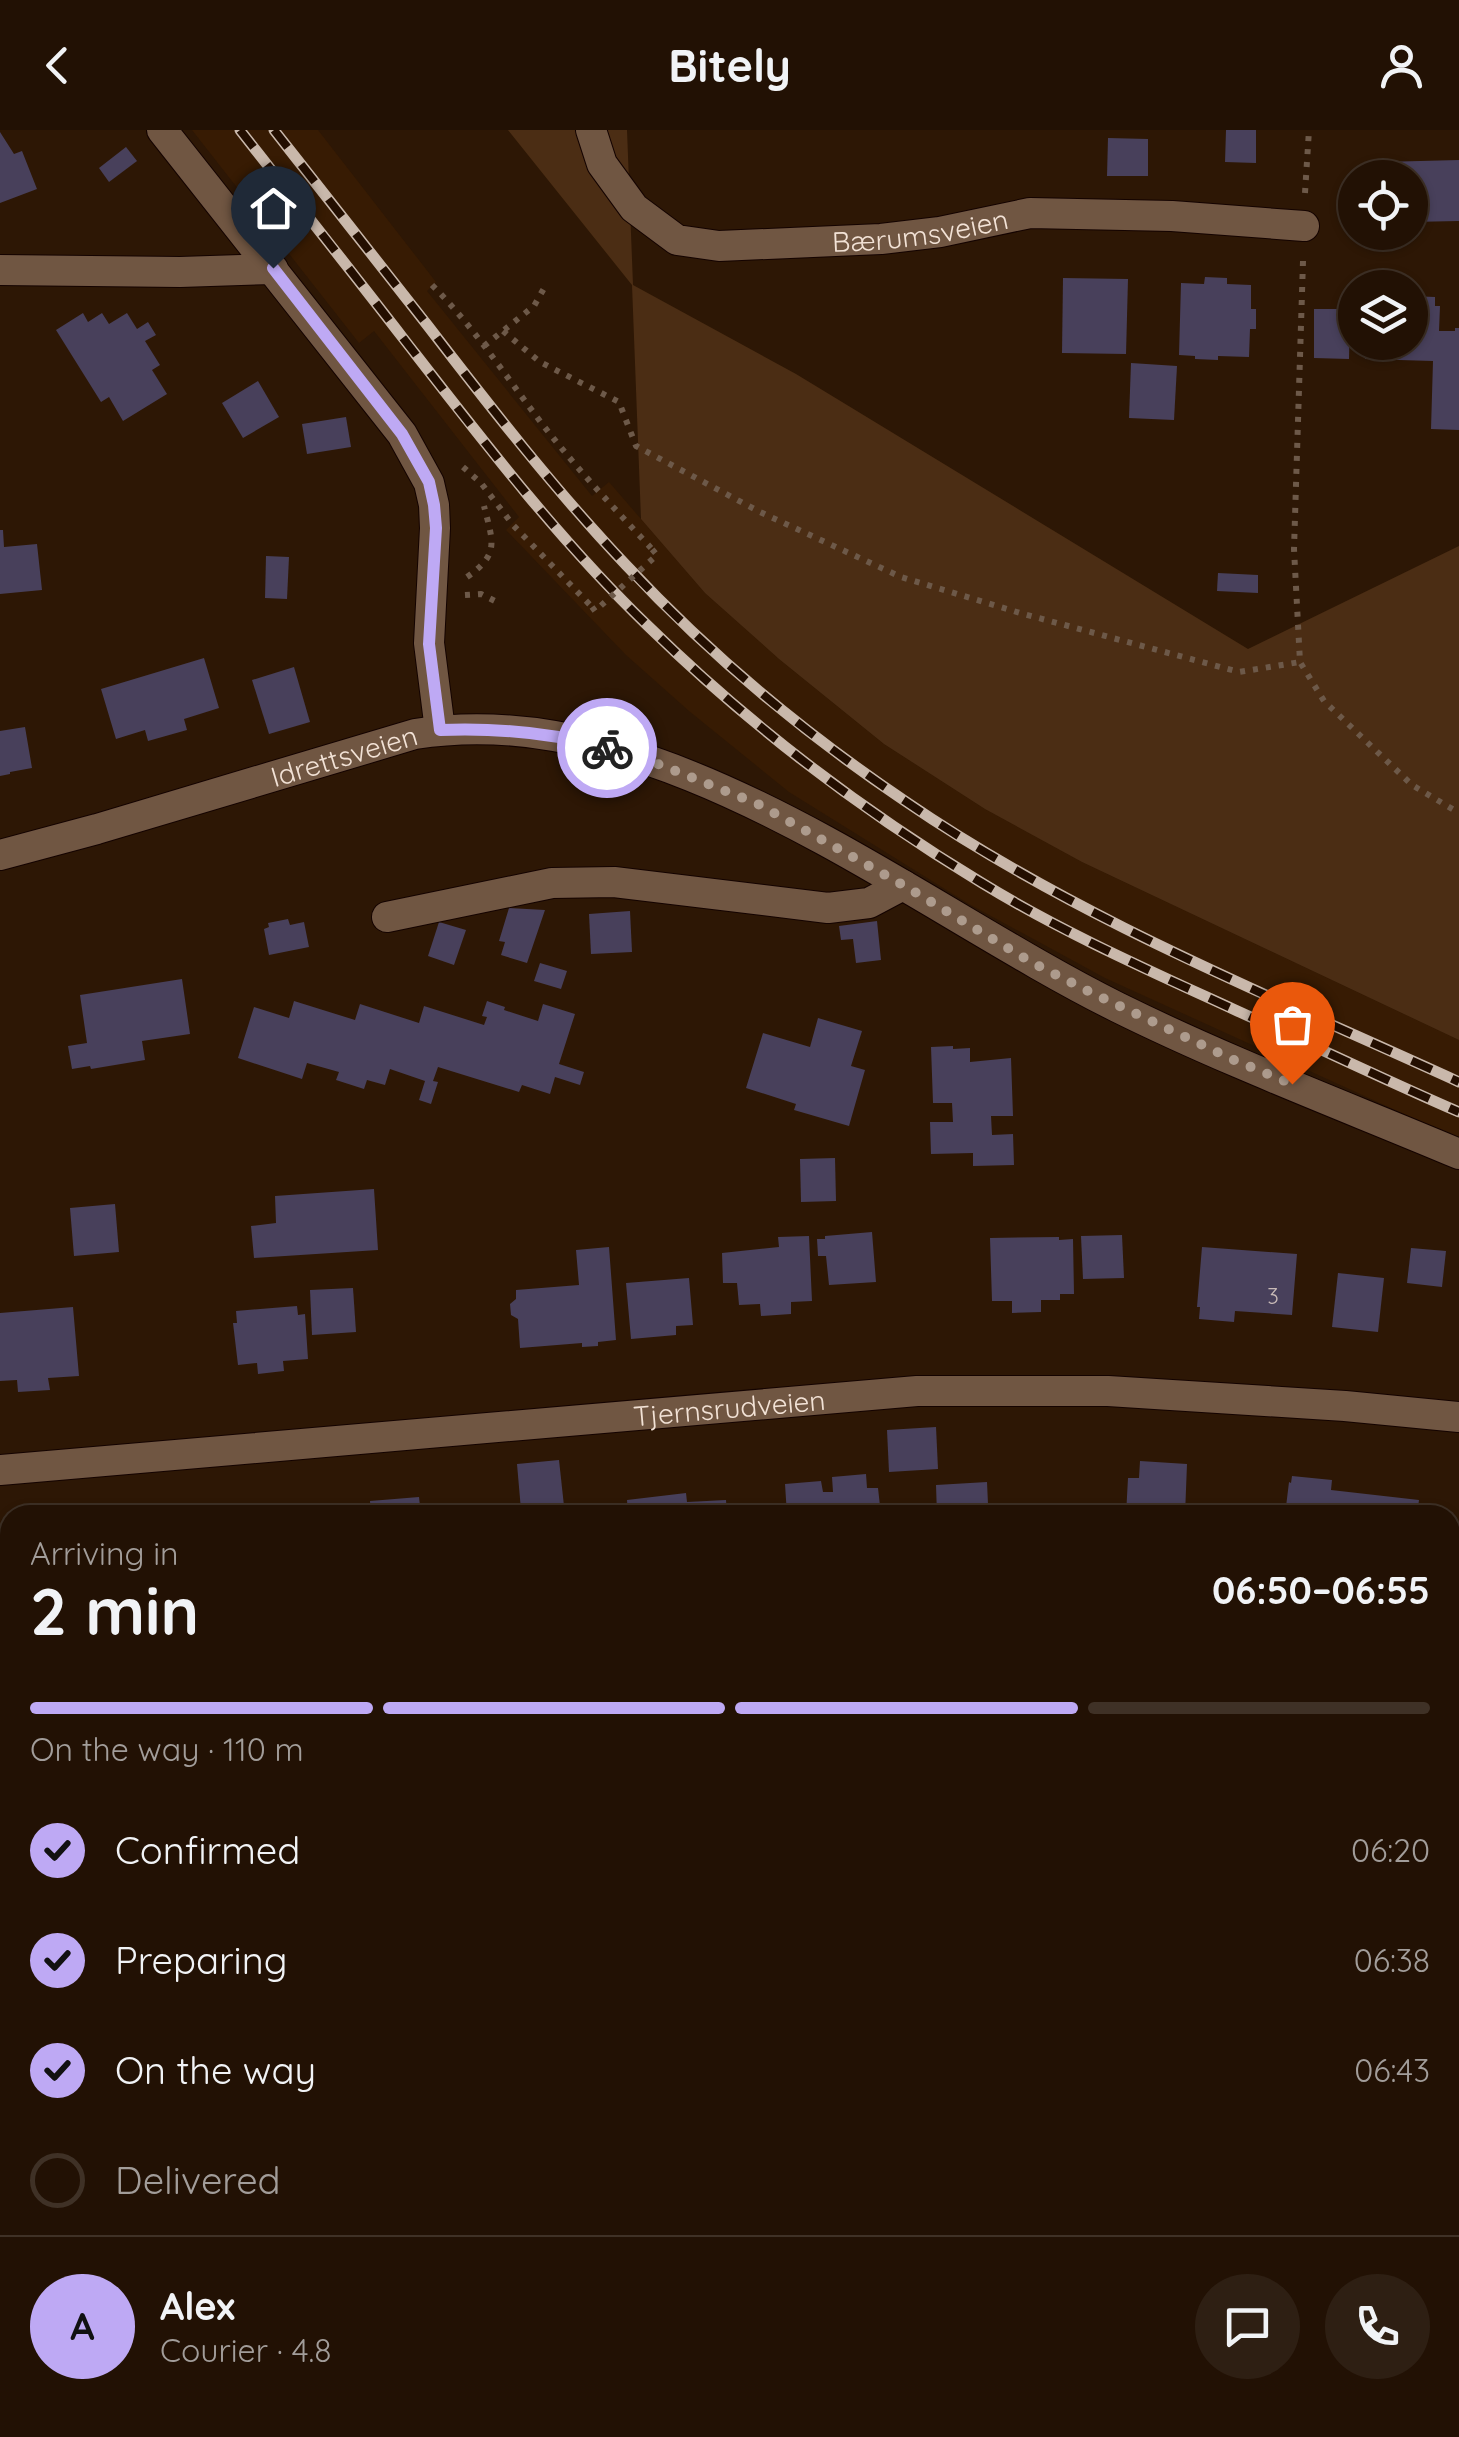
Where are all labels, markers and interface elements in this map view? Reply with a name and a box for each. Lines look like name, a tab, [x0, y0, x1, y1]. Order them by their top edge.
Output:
text: Bitely	[668, 37, 791, 93]
icon: back	[30, 38, 85, 93]
icon: person	[1374, 38, 1429, 93]
map controls	[1338, 160, 1428, 360]
button: locate	[1338, 160, 1428, 250]
pin	[231, 166, 316, 269]
icon: home	[246, 181, 301, 236]
street label: Bærumsveien	[831, 201, 1011, 259]
button: layers	[1338, 270, 1428, 360]
courier	[557, 698, 657, 798]
street label: Idrettsveien	[266, 717, 421, 794]
icon: bike	[580, 721, 635, 776]
pin	[1250, 982, 1335, 1085]
icon: bag	[1265, 997, 1320, 1052]
house number: 3	[1267, 1282, 1279, 1310]
street label: Tjernsrudveien	[632, 1381, 827, 1433]
text: Arriving in	[30, 1533, 179, 1573]
text: 06:50–06:55	[1212, 1566, 1430, 1614]
text: 2 min	[30, 1570, 199, 1651]
text: On the way · 110 m	[30, 1729, 304, 1769]
icon: check	[30, 1823, 85, 1878]
text: Confirmed	[115, 1826, 300, 1874]
text: 06:20	[1351, 1830, 1430, 1870]
icon: check	[30, 1933, 85, 1988]
text: Preparing	[115, 1936, 287, 1984]
text: 06:38	[1354, 1940, 1430, 1980]
icon: check	[30, 2043, 85, 2098]
text: On the way	[115, 2046, 316, 2094]
text: 06:43	[1354, 2050, 1430, 2090]
text: Delivered	[115, 2156, 281, 2204]
button: chat	[1195, 2274, 1300, 2379]
button: phone	[1325, 2274, 1430, 2379]
text: Alex	[160, 2282, 235, 2330]
text: A	[70, 2302, 95, 2350]
text: Courier · 4.8	[160, 2330, 332, 2370]

